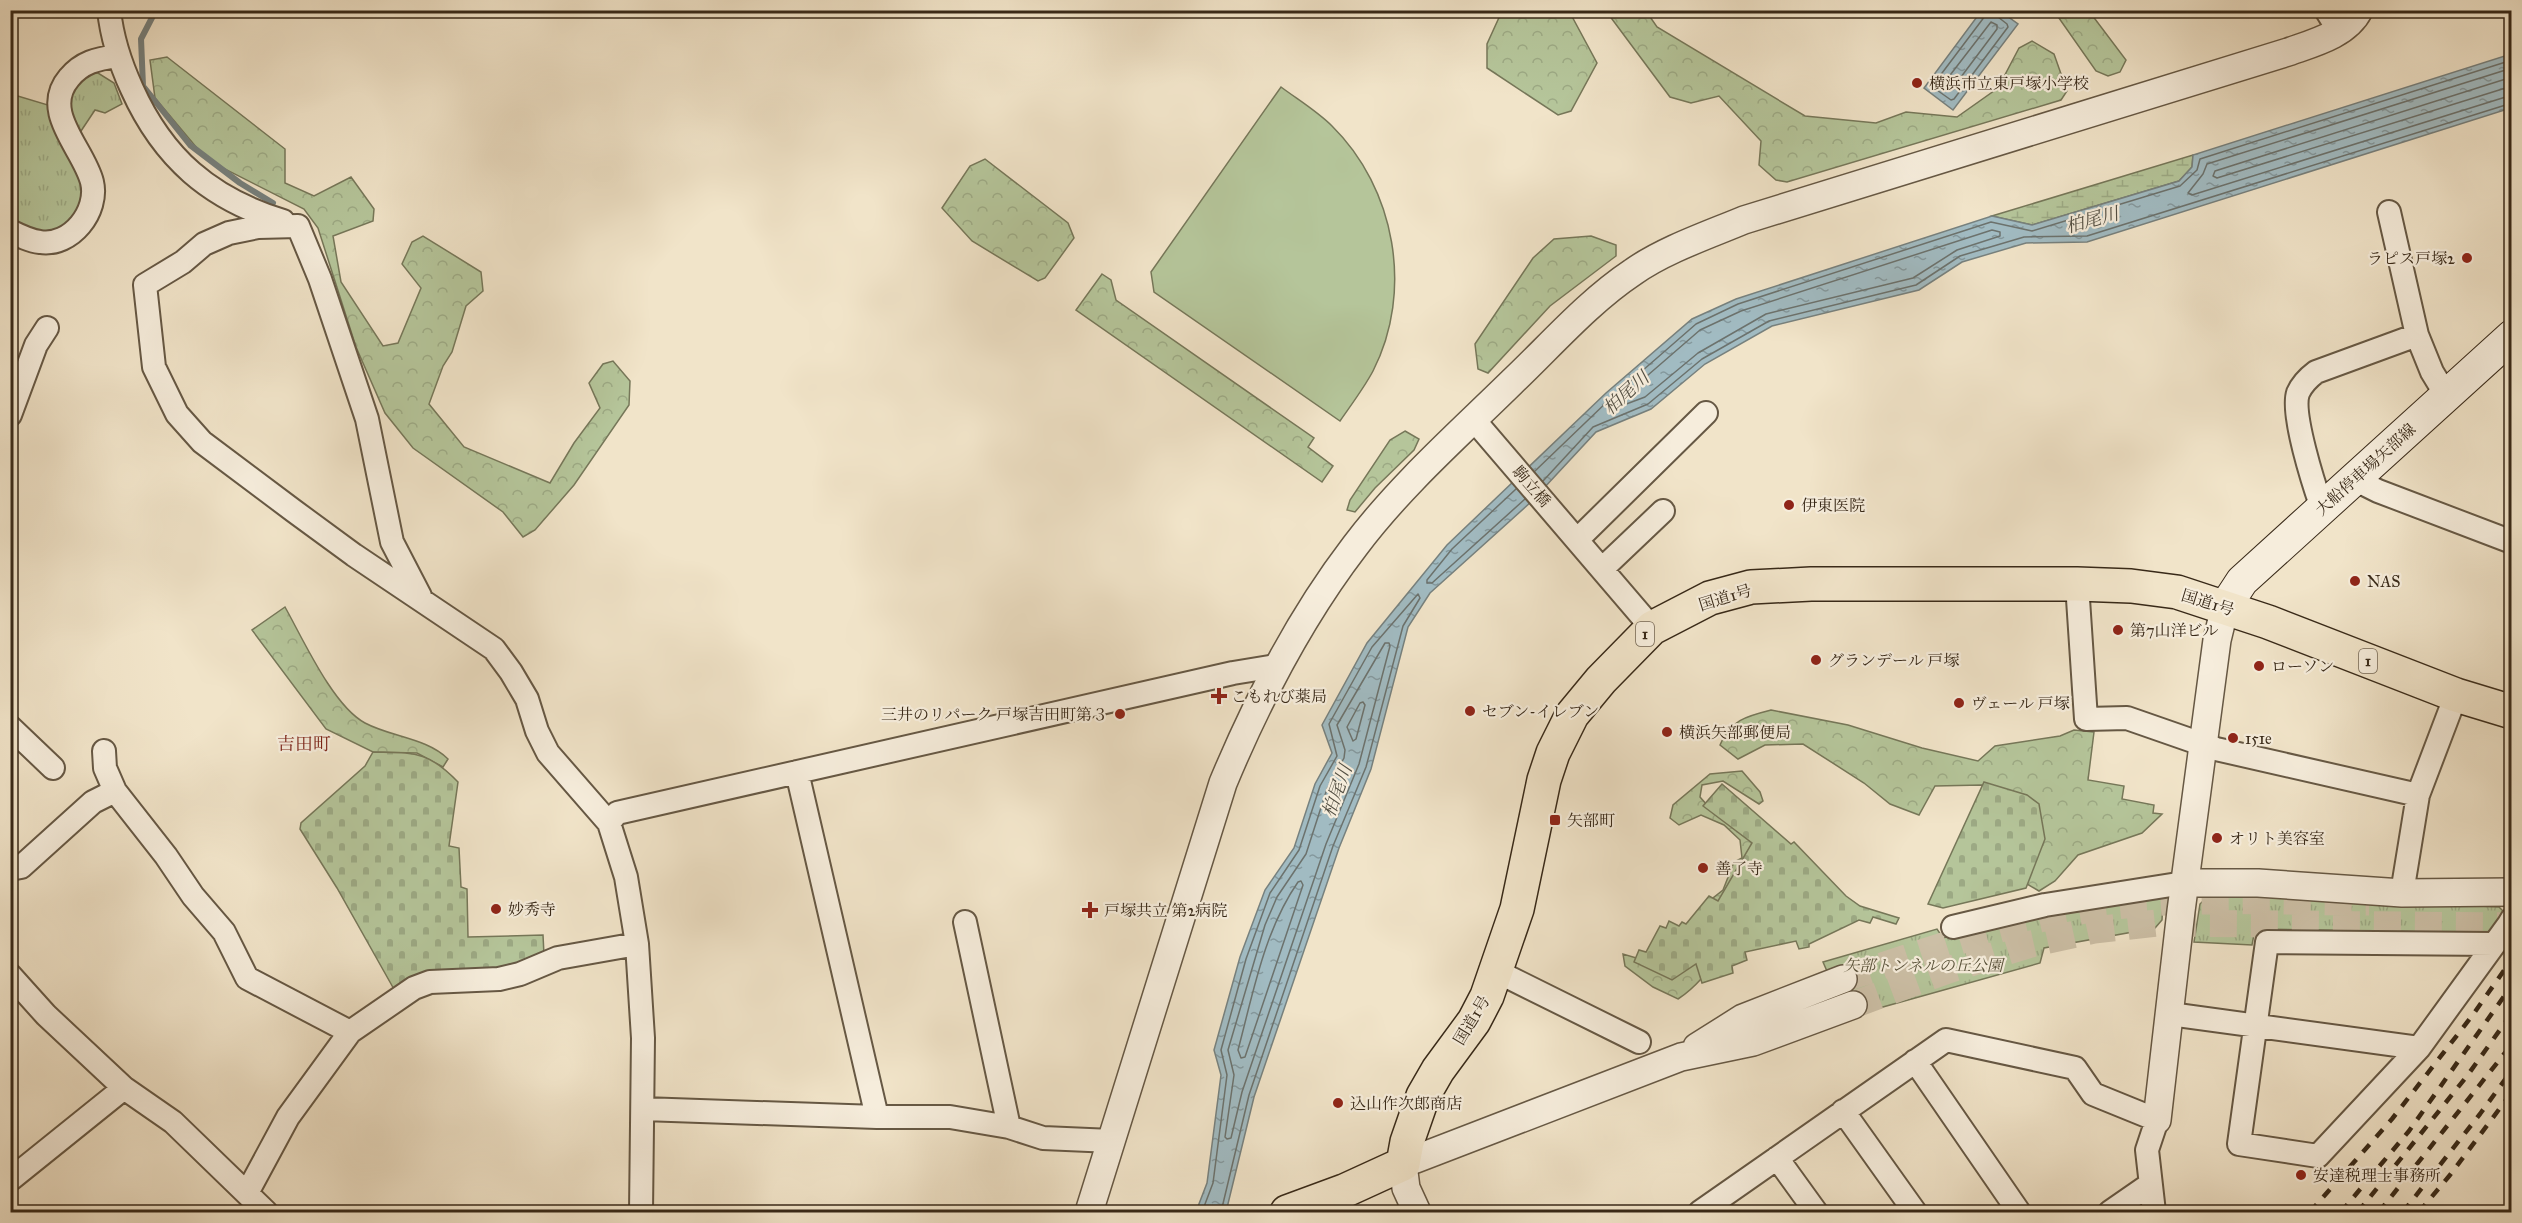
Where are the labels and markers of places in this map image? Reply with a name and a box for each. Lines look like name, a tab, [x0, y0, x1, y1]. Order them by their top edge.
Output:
place label: 横浜市立東戸塚小学校	[1929, 74, 2089, 93]
marker: 横浜市立東戸塚小学校	[1910, 76, 1924, 90]
place label: ラピス戸塚2	[2367, 249, 2455, 268]
marker: ラピス戸塚2	[2460, 251, 2474, 265]
place label: 伊東医院	[1801, 496, 1865, 515]
marker: 伊東医院	[1782, 498, 1796, 512]
place label: NAS	[2367, 572, 2400, 591]
marker: NAS	[2348, 574, 2362, 588]
place label: 第7山洋ビル	[2130, 621, 2219, 640]
marker: 第7山洋ビル	[2111, 623, 2125, 637]
place label: グランデール 戸塚	[1828, 651, 1959, 670]
marker: グランデール 戸塚	[1809, 653, 1823, 667]
place label: ローソン	[2271, 657, 2334, 676]
marker: ローソン	[2252, 659, 2266, 673]
place label: こもれび薬局	[1231, 687, 1327, 706]
marker: こもれび薬局	[1212, 689, 1226, 703]
place label: ヴェール 戸塚	[1971, 694, 2070, 713]
marker: ヴェール 戸塚	[1952, 696, 1966, 710]
place label: セブン-イレブン	[1482, 702, 1599, 721]
marker: セブン-イレブン	[1463, 704, 1477, 718]
place label: 三井のリパーク 戸塚吉田町第３	[881, 705, 1108, 724]
marker: 三井のリパーク 戸塚吉田町第３	[1113, 707, 1127, 721]
place label: 横浜矢部郵便局	[1679, 723, 1791, 742]
marker: 横浜矢部郵便局	[1660, 725, 1674, 739]
place label: 151e	[2245, 729, 2272, 748]
marker: 151e	[2226, 731, 2240, 745]
place label: 矢部町	[1567, 811, 1615, 830]
marker: 矢部町	[1548, 813, 1562, 827]
place label: オリト美容室	[2229, 829, 2325, 848]
marker: オリト美容室	[2210, 831, 2224, 845]
place label: 善了寺	[1715, 859, 1763, 878]
marker: 善了寺	[1696, 861, 1710, 875]
place label: 妙秀寺	[508, 900, 556, 919]
marker: 戸塚共立 第2病院	[1081, 901, 1099, 919]
place label: 戸塚共立 第2病院	[1104, 901, 1227, 920]
marker: 妙秀寺	[489, 902, 503, 916]
place label: 込山作次郎商店	[1350, 1094, 1462, 1113]
marker: 込山作次郎商店	[1331, 1096, 1345, 1110]
place label: 安達税理士事務所	[2313, 1166, 2441, 1185]
marker: 安達税理士事務所	[2294, 1168, 2308, 1182]

